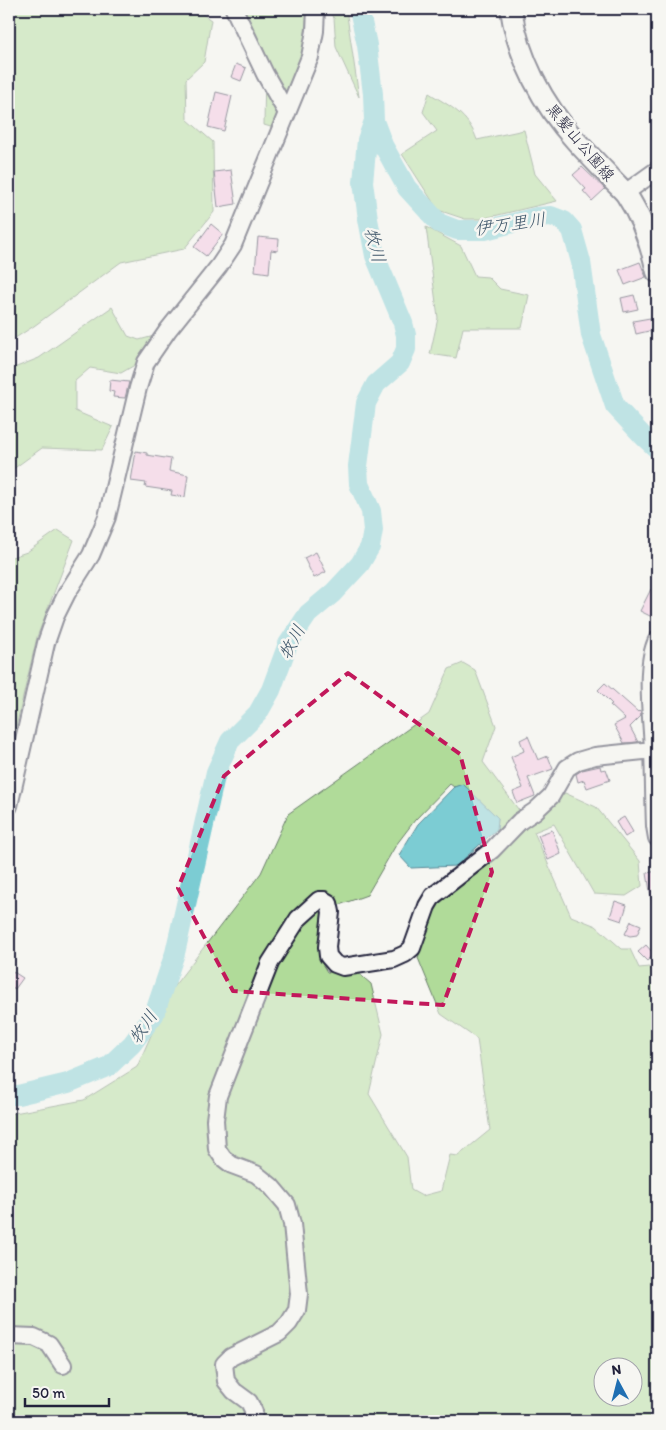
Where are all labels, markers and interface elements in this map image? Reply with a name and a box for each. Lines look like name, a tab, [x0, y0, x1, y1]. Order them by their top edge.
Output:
street label: 黒髪山公園線	[542, 99, 619, 185]
water label: 伊万里川	[473, 208, 547, 240]
water label: 牧川	[360, 225, 390, 265]
water label: 牧川	[274, 621, 310, 663]
water label: 牧川	[124, 1006, 162, 1048]
north arrow	[594, 1358, 644, 1408]
text: N	[611, 1361, 622, 1379]
scale bar	[25, 1375, 109, 1407]
text: 50 m	[32, 1384, 65, 1402]

